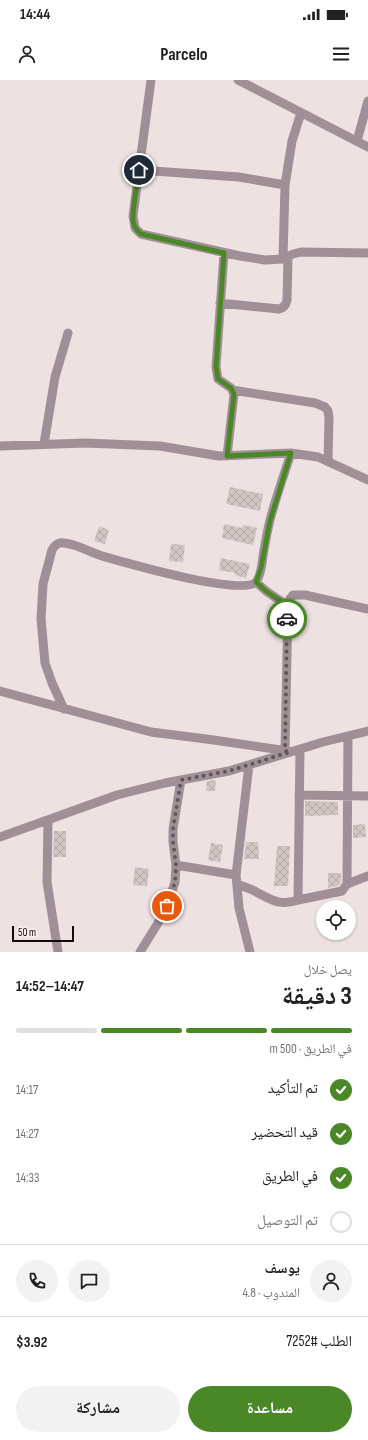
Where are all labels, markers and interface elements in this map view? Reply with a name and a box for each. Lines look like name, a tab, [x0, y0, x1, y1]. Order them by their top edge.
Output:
text: 14:44	[20, 5, 50, 24]
icon: person	[16, 43, 38, 65]
icon: menu	[330, 43, 352, 65]
text: Parcelo	[160, 44, 208, 65]
pin	[122, 153, 156, 187]
icon: home	[128, 159, 150, 181]
courier	[267, 599, 307, 639]
icon: car	[276, 608, 298, 630]
pin	[150, 889, 184, 923]
icon: bag	[156, 895, 178, 917]
map controls	[316, 900, 356, 940]
button: locate	[316, 900, 356, 940]
scale bar	[12, 924, 74, 943]
text: 50 m	[18, 926, 36, 939]
text: يصل خلال	[304, 962, 352, 978]
text: 14:47–14:52	[16, 977, 84, 996]
text: 3 دقيقة	[282, 981, 352, 1012]
text: في الطريق · 500 m	[269, 1041, 352, 1057]
text: تم التأكيد	[268, 1079, 318, 1098]
icon: check	[330, 1079, 352, 1101]
text: 14:17	[16, 1082, 38, 1098]
text: قيد التحضير	[252, 1123, 318, 1142]
icon: check	[330, 1123, 352, 1145]
text: 14:27	[16, 1126, 39, 1142]
text: في الطريق	[262, 1167, 318, 1186]
icon: check	[330, 1167, 352, 1189]
text: 14:33	[16, 1170, 39, 1186]
text: تم التوصيل	[257, 1211, 318, 1230]
text: يوسف	[265, 1259, 300, 1278]
button: phone	[16, 1260, 58, 1302]
button: chat	[68, 1260, 110, 1302]
button: person	[310, 1260, 352, 1302]
text: المندوب · 4.8	[242, 1285, 300, 1301]
text: الطلب #7252	[286, 1332, 352, 1351]
text: $3.92	[16, 1333, 47, 1352]
button: مشاركة	[16, 1386, 180, 1432]
button: مساعدة	[188, 1386, 352, 1432]

